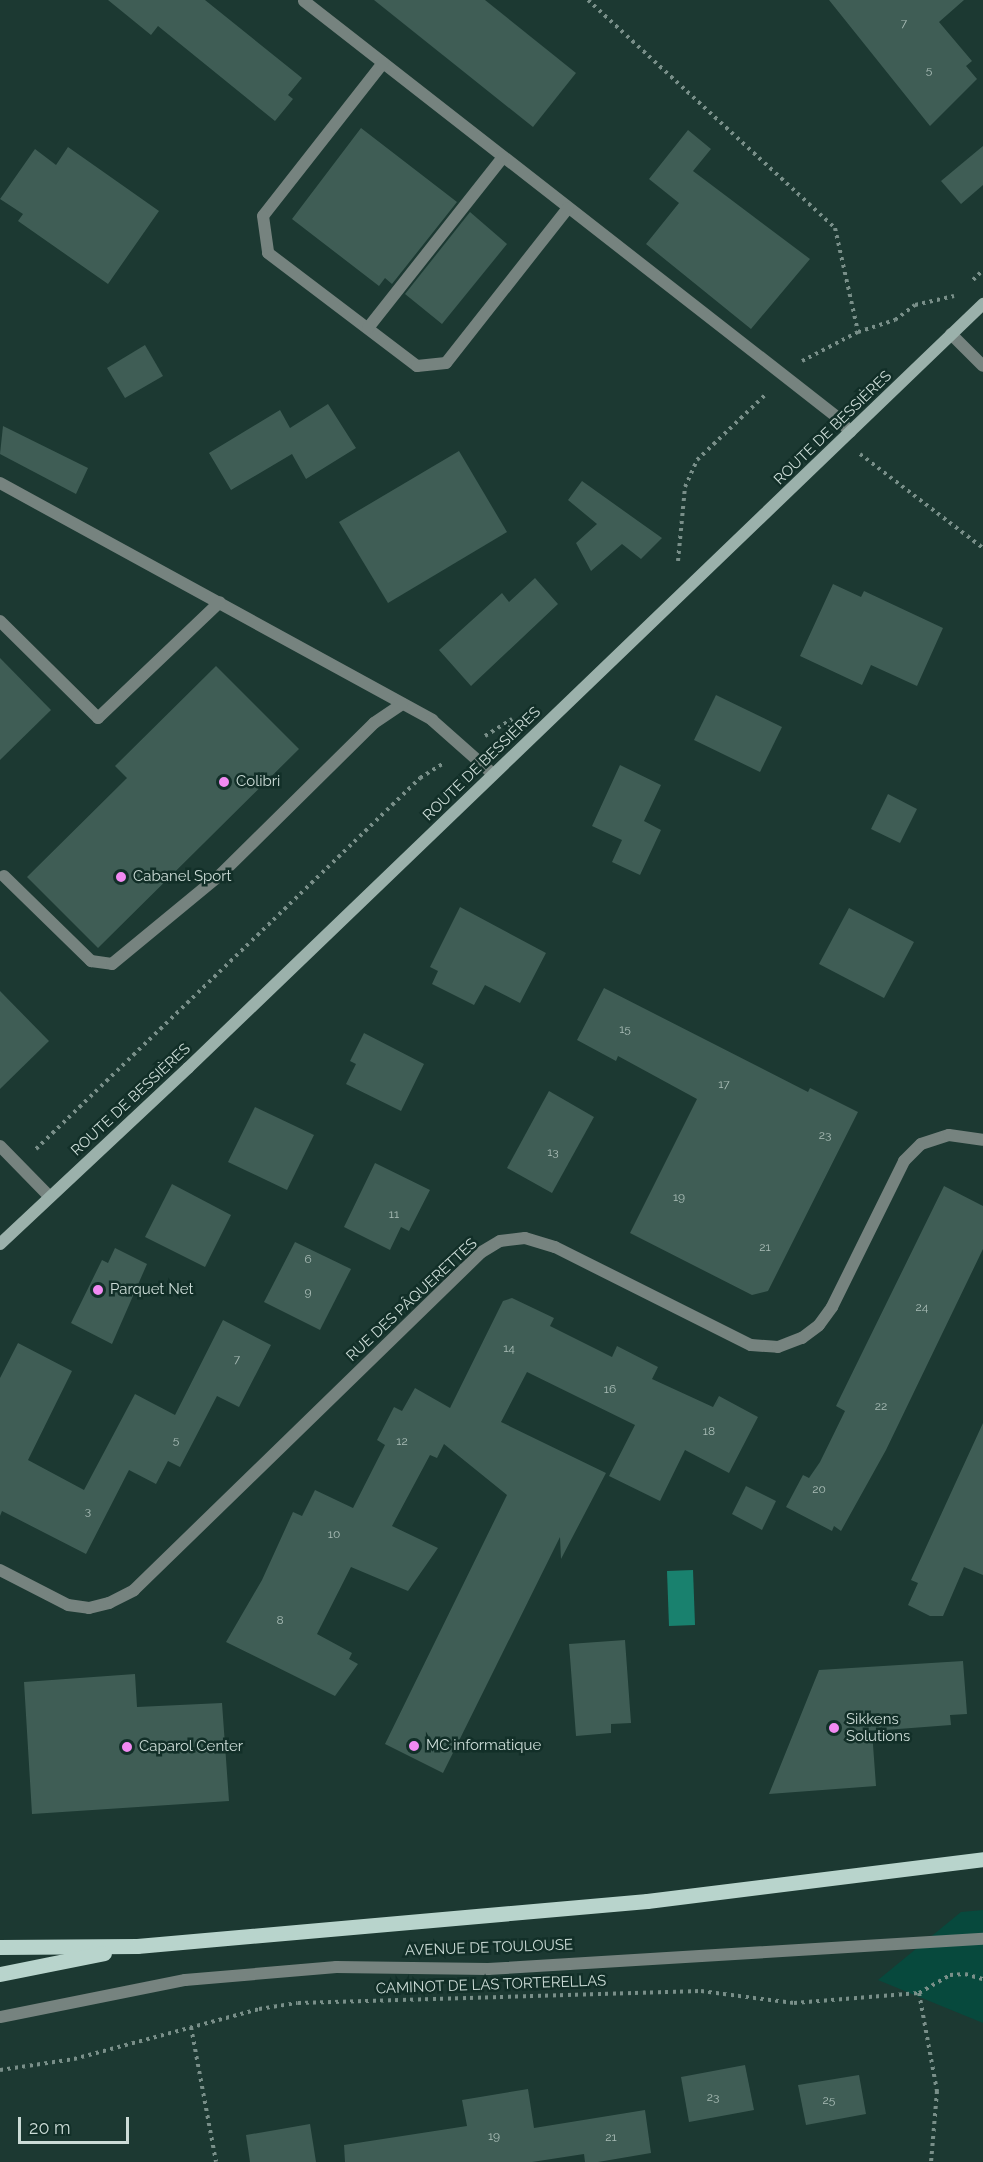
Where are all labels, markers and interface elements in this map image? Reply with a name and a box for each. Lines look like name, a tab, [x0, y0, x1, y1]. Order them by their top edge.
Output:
house number: 7	[901, 17, 907, 31]
house number: 5	[926, 64, 932, 78]
street label: ROUTE DE BESSIÈRES	[771, 367, 895, 489]
street label: ROUTE DE BESSIÈRES	[420, 703, 544, 825]
place label: Colibri	[236, 773, 280, 791]
marker: Colibri	[217, 775, 231, 789]
place label: Cabanel Sport	[133, 868, 232, 886]
marker: Cabanel Sport	[114, 870, 128, 884]
house number: 15	[619, 1023, 631, 1037]
street label: ROUTE DE BESSIÈRES	[68, 1040, 194, 1160]
house number: 17	[718, 1078, 730, 1092]
house number: 23	[819, 1129, 831, 1143]
house number: 13	[547, 1146, 559, 1160]
house number: 19	[673, 1191, 685, 1205]
house number: 11	[389, 1208, 399, 1222]
street label: RUE DES PÂQUERETTES	[343, 1235, 481, 1365]
house number: 21	[759, 1241, 771, 1255]
house number: 6	[304, 1253, 312, 1267]
place label: Parquet Net	[110, 1281, 193, 1299]
marker: Parquet Net	[91, 1283, 105, 1297]
house number: 9	[304, 1286, 312, 1300]
house number: 24	[916, 1301, 928, 1315]
house number: 14	[503, 1342, 515, 1356]
house number: 7	[234, 1353, 240, 1367]
house number: 16	[604, 1383, 616, 1397]
house number: 22	[875, 1400, 887, 1414]
house number: 18	[703, 1425, 715, 1439]
house number: 5	[173, 1434, 179, 1448]
house number: 12	[396, 1435, 408, 1449]
house number: 20	[812, 1483, 826, 1497]
house number: 3	[85, 1505, 91, 1519]
house number: 10	[328, 1528, 340, 1542]
house number: 8	[276, 1614, 284, 1628]
place label: Sikkens Solutions	[846, 1710, 910, 1745]
marker: Sikkens Solutions	[827, 1721, 841, 1735]
place label: MC informatique	[426, 1737, 541, 1755]
place label: Caparol Center	[139, 1738, 243, 1756]
marker: MC informatique	[407, 1739, 421, 1753]
marker: Caparol Center	[120, 1740, 134, 1754]
street label: AVENUE DE TOULOUSE	[404, 1936, 574, 1960]
street label: CAMINOT DE LAS TORTERELLAS	[375, 1972, 607, 1998]
house number: 23	[707, 2091, 719, 2105]
house number: 25	[823, 2094, 835, 2108]
scale bar	[21, 2105, 132, 2143]
text: 20 m	[29, 2117, 71, 2138]
house number: 19	[488, 2130, 500, 2144]
house number: 21	[605, 2131, 617, 2145]

